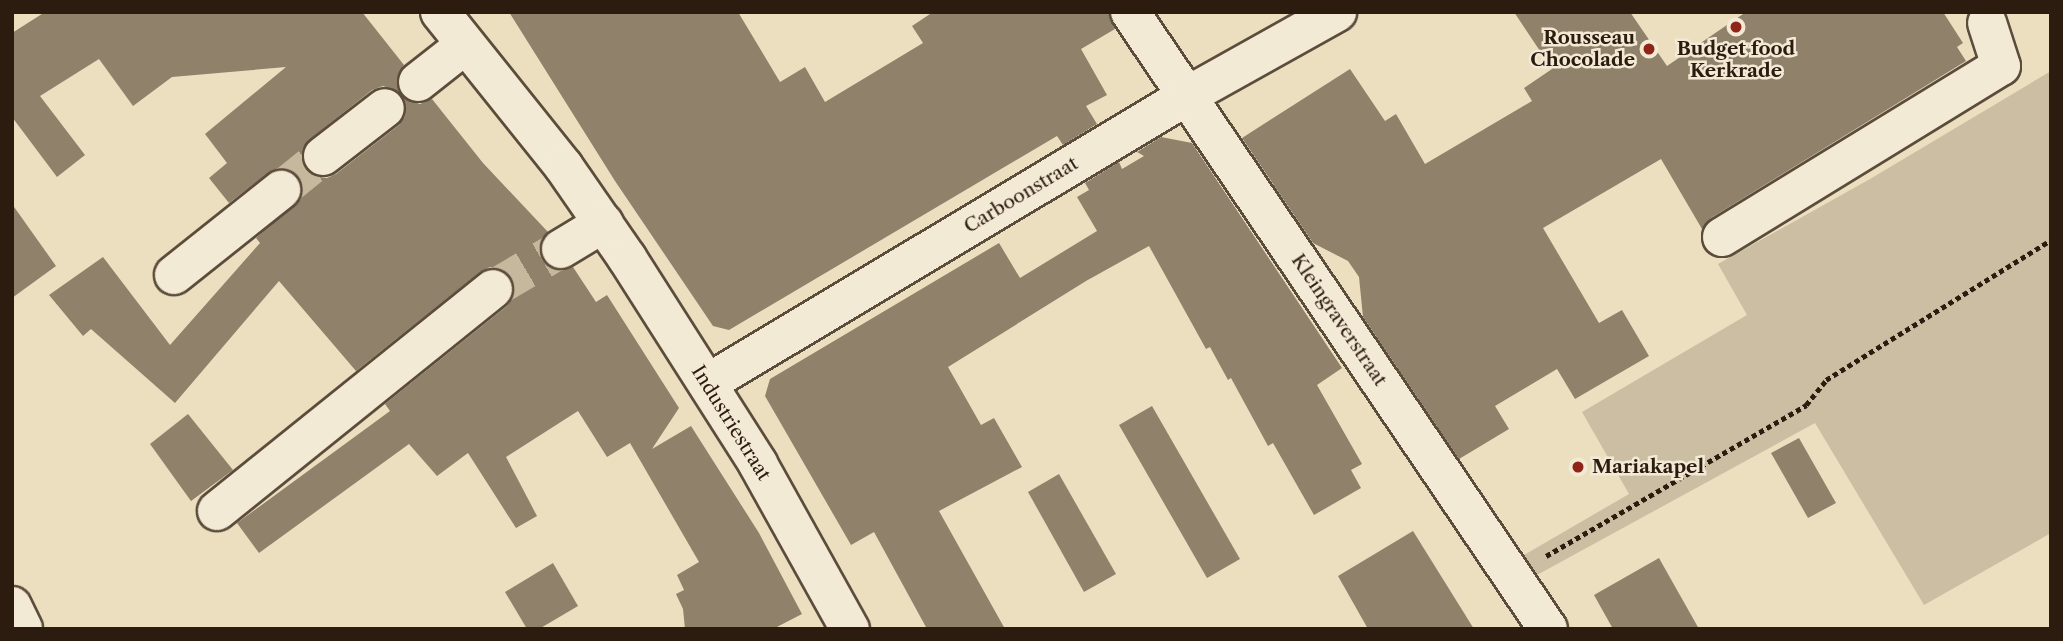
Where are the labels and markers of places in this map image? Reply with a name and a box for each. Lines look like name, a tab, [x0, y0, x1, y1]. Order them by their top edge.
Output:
marker: Budget food Kerkrade	[1728, 19, 1744, 35]
place label: Rousseau Chocolade	[1530, 27, 1635, 71]
place label: Budget food Kerkrade	[1677, 38, 1795, 82]
marker: Rousseau Chocolade	[1641, 41, 1657, 57]
place label: Mariakapel	[1592, 456, 1704, 478]
marker: Mariakapel	[1570, 459, 1586, 475]

